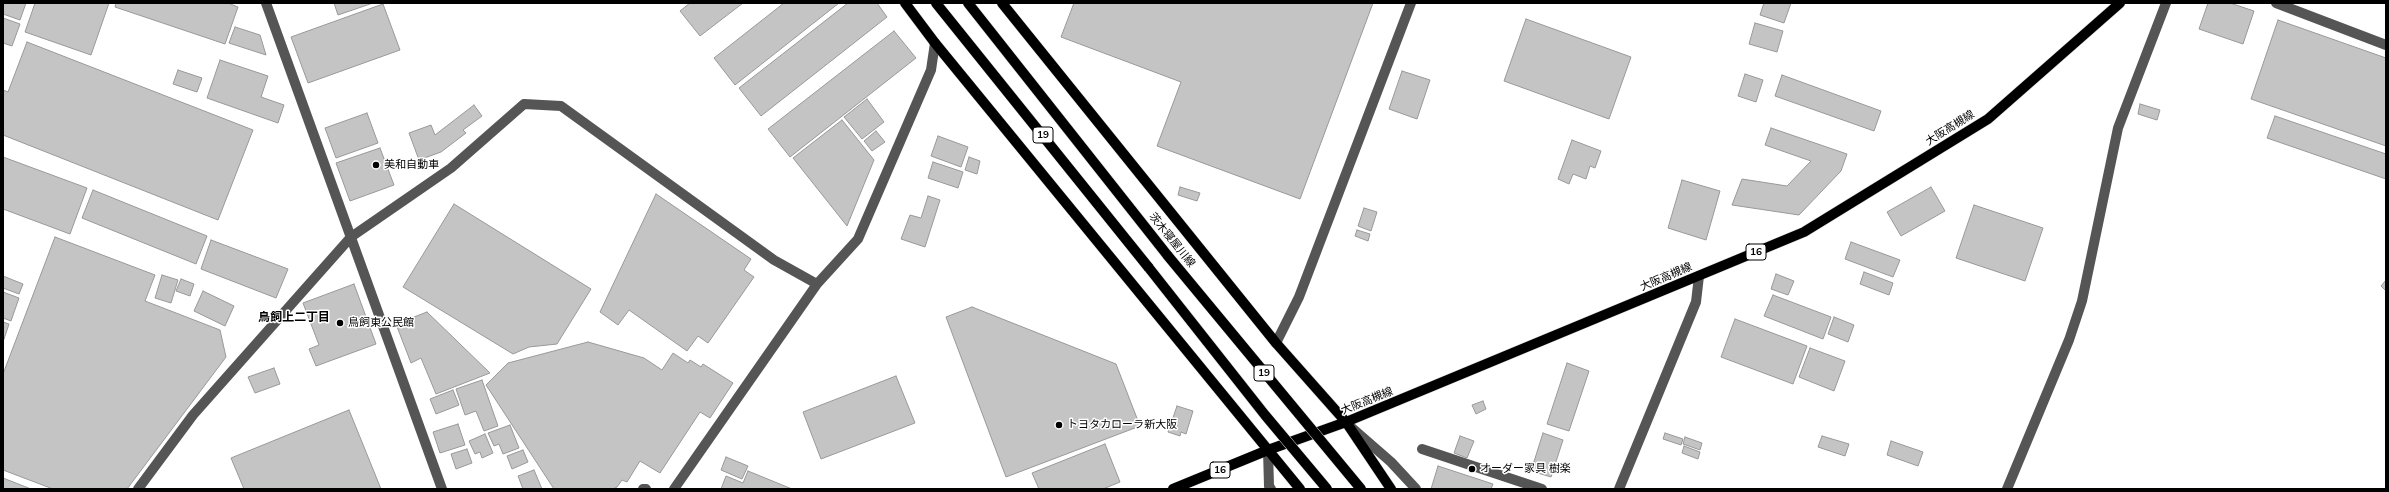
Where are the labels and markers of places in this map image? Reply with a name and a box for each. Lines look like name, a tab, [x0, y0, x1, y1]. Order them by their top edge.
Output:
place label: 美和自動車	[384, 158, 439, 172]
marker: 美和自動車	[371, 160, 381, 170]
place label: 鳥飼東公民館	[348, 316, 414, 330]
marker: 鳥飼東公民館	[335, 318, 345, 328]
place label: トヨタカローラ新大阪	[1067, 418, 1177, 432]
marker: トヨタカローラ新大阪	[1054, 420, 1064, 430]
place label: オーダー家具 樹楽	[1480, 462, 1571, 476]
marker: オーダー家具 樹楽	[1467, 464, 1477, 474]

